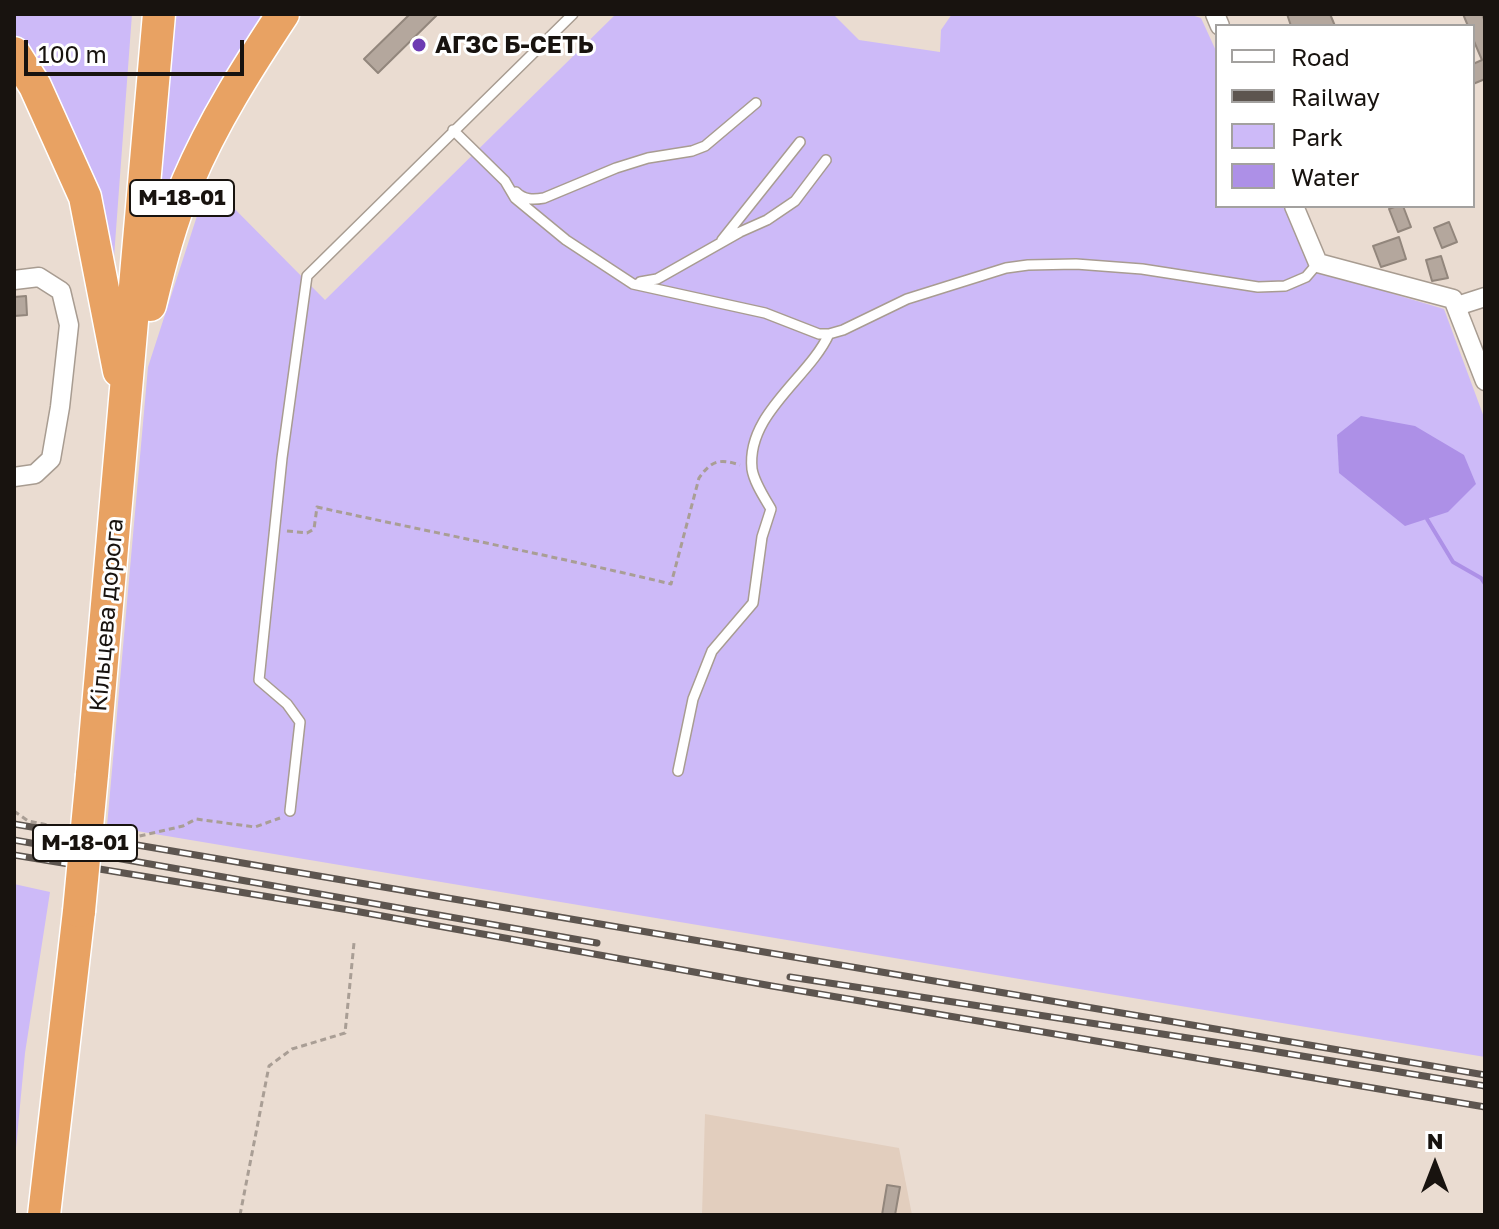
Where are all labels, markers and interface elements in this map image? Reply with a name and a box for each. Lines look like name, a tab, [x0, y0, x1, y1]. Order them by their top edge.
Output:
scale bar	[28, 24, 248, 74]
legend	[1215, 24, 1475, 208]
place label: АГЗС Б-СЕТЬ	[435, 31, 594, 59]
marker: АГЗС Б-СЕТЬ	[410, 36, 428, 54]
text: 100 m	[38, 39, 107, 68]
text: Road	[1291, 42, 1350, 71]
text: Railway	[1291, 82, 1380, 111]
text: Park	[1291, 122, 1343, 151]
text: Water	[1291, 162, 1359, 191]
road number: М-18-01	[130, 180, 234, 216]
street label: Кільцева дорога	[84, 517, 130, 713]
road number: М-18-01	[33, 825, 137, 861]
north arrow	[1395, 1125, 1475, 1205]
text: N	[1427, 1127, 1443, 1154]

